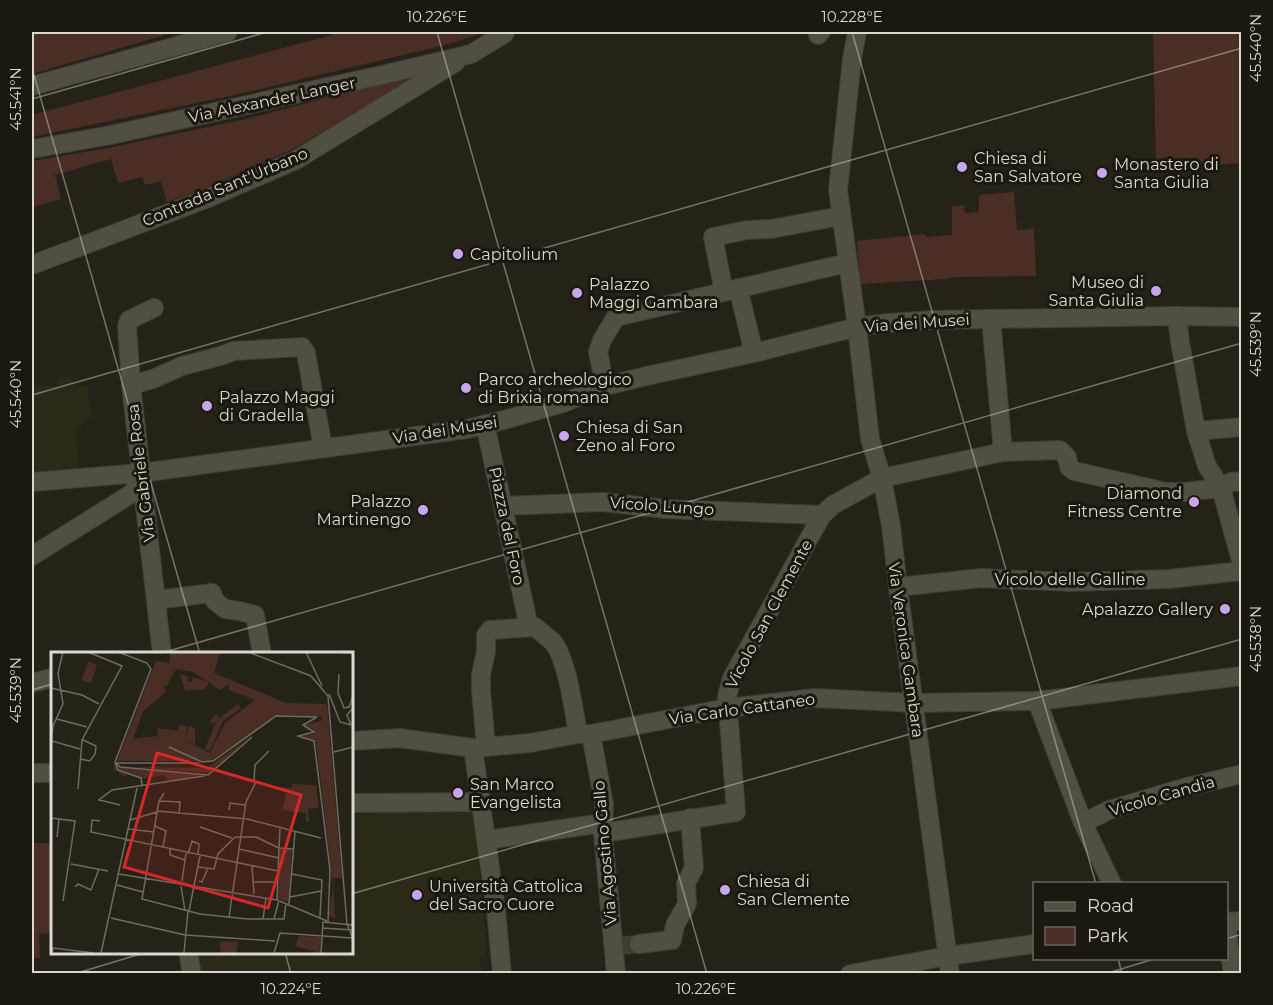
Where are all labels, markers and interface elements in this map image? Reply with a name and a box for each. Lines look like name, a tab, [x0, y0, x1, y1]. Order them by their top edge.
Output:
text: 10.226°E	[407, 7, 467, 26]
text: 10.228°E	[821, 7, 883, 26]
text: 45.540°N	[1246, 14, 1265, 82]
text: 45.541°N	[6, 67, 25, 131]
street label: Via Alexander Langer	[187, 73, 357, 127]
street label: Contrada Sant'Urbano	[139, 144, 311, 230]
place label: Chiesa di San Salvatore	[974, 149, 1082, 186]
place label: Monastero di Santa Giulia	[1114, 155, 1219, 192]
marker: Chiesa di San Salvatore	[955, 160, 969, 174]
marker: Monastero di Santa Giulia	[1095, 166, 1109, 180]
place label: Capitolium	[470, 245, 558, 264]
marker: Capitolium	[451, 247, 465, 261]
place label: Museo di Santa Giulia	[1049, 273, 1144, 310]
place label: Palazzo Maggi Gambara	[589, 275, 718, 312]
marker: Museo di Santa Giulia	[1149, 284, 1163, 298]
marker: Palazzo Maggi Gambara	[570, 286, 584, 300]
street label: Via dei Musei	[864, 310, 970, 336]
text: 45.539°N	[1246, 311, 1265, 377]
text: 45.540°N	[6, 360, 25, 428]
place label: Parco archeologico di Brixia romana	[478, 370, 632, 407]
marker: Parco archeologico di Brixia romana	[459, 381, 473, 395]
place label: Palazzo Maggi di Gradella	[219, 388, 335, 425]
marker: Palazzo Maggi di Gradella	[200, 399, 214, 413]
street label: Via Gabriele Rosa	[123, 403, 159, 543]
street label: Via dei Musei	[391, 412, 499, 448]
place label: Chiesa di San Zeno al Foro	[576, 418, 683, 455]
marker: Chiesa di San Zeno al Foro	[557, 429, 571, 443]
street label: Piazza del Foro	[485, 465, 529, 587]
place label: Diamond Fitness Centre	[1067, 484, 1182, 521]
place label: Palazzo Martinengo	[317, 492, 411, 529]
street label: Vicolo Lungo	[609, 493, 715, 519]
marker: Diamond Fitness Centre	[1187, 495, 1201, 509]
marker: Palazzo Martinengo	[416, 503, 430, 517]
street label: Vicolo San Clemente	[722, 536, 816, 692]
street label: Via Veronica Gambara	[884, 561, 928, 739]
street label: Vicolo delle Galline	[995, 570, 1145, 589]
place label: Apalazzo Gallery	[1082, 600, 1213, 619]
marker: Apalazzo Gallery	[1218, 602, 1232, 616]
text: 45.538°N	[1246, 606, 1265, 672]
inset map	[51, 652, 352, 954]
text: 45.539°N	[6, 657, 25, 723]
street label: Via Carlo Cattaneo	[668, 689, 816, 729]
street label: Vicolo Candia	[1107, 772, 1217, 820]
place label: San Marco Evangelista	[470, 775, 562, 812]
street label: Via Agostino Gallo	[589, 780, 621, 926]
marker: San Marco Evangelista	[451, 786, 465, 800]
place label: Chiesa di San Clemente	[737, 872, 850, 909]
place label: Università Cattolica del Sacro Cuore	[429, 877, 583, 914]
legend	[1033, 882, 1228, 960]
marker: Chiesa di San Clemente	[718, 883, 732, 897]
marker: Università Cattolica del Sacro Cuore	[410, 888, 424, 902]
text: Road	[1087, 895, 1134, 917]
text: Park	[1087, 925, 1128, 947]
text: 10.224°E	[261, 979, 322, 998]
text: 10.226°E	[676, 979, 736, 998]

